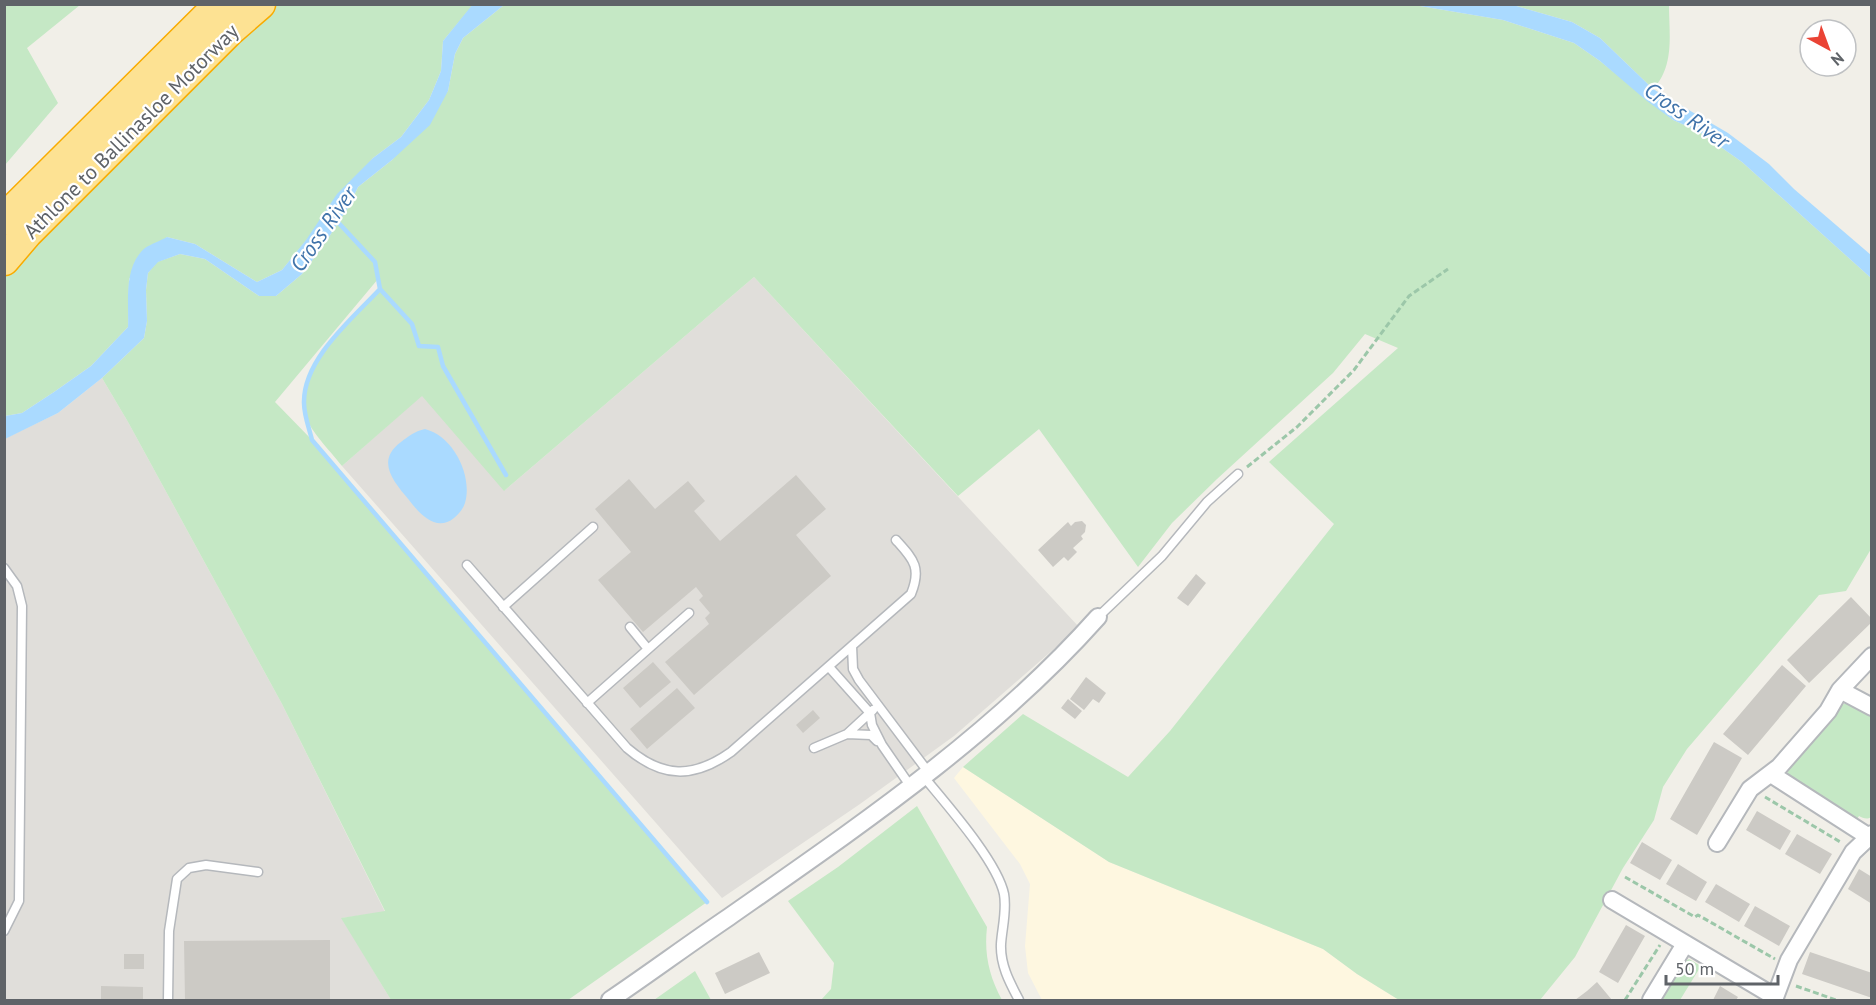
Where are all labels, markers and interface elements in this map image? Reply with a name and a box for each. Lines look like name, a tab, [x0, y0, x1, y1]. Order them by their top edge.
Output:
street label: Athlone to Ballinasloe Motorway	[18, 18, 244, 244]
north arrow	[1798, 18, 1858, 78]
text: N	[1827, 48, 1848, 70]
water label: Cross River	[1639, 76, 1736, 155]
water label: Cross River	[284, 180, 363, 277]
scale bar	[1666, 948, 1778, 986]
text: 50 m	[1675, 957, 1714, 980]

